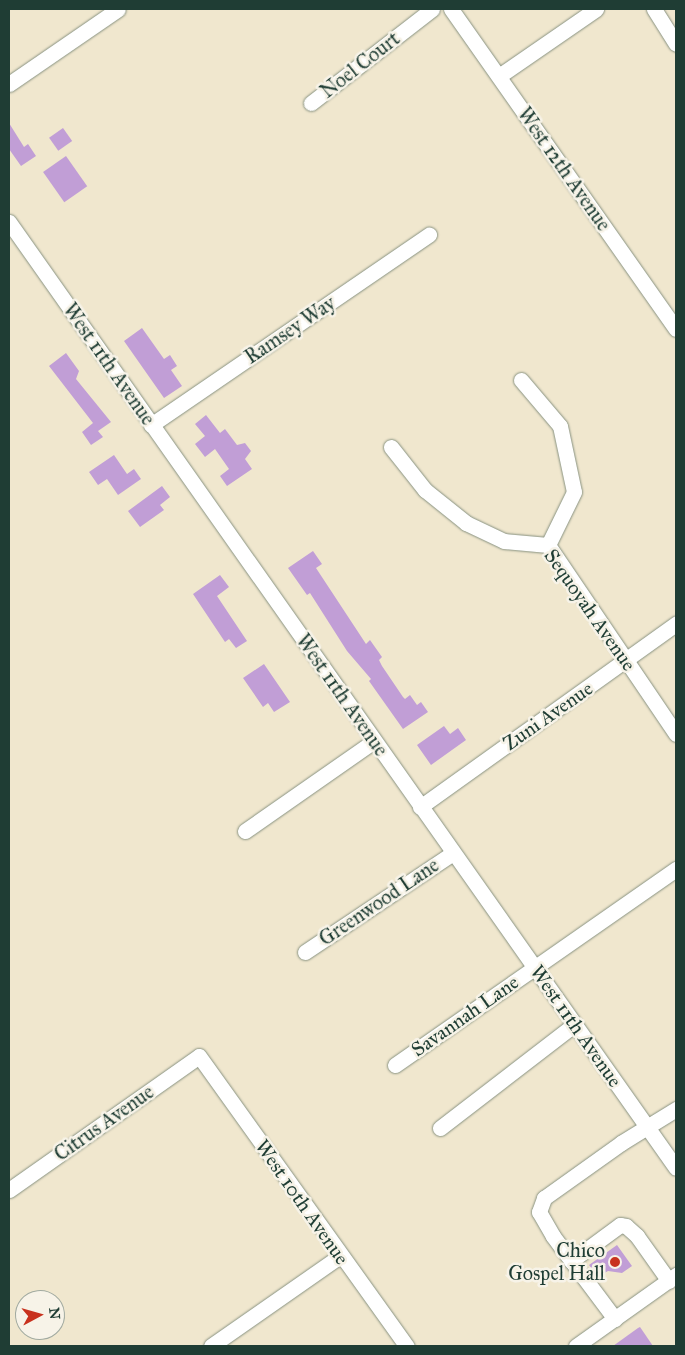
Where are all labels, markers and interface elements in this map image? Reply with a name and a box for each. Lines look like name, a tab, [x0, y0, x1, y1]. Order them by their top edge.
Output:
street label: Noel Court	[316, 27, 404, 103]
street label: West 12th Avenue	[512, 103, 616, 235]
street label: Ramsey Way	[240, 291, 340, 369]
street label: West 11th Avenue	[58, 298, 160, 430]
street label: Sequoyah Avenue	[539, 544, 641, 676]
street label: West 11th Avenue	[291, 629, 393, 761]
street label: Zuni Avenue	[499, 676, 597, 756]
street label: Greenwood Lane	[314, 853, 444, 951]
street label: West 11th Avenue	[525, 960, 627, 1092]
street label: Savannah Lane	[407, 970, 523, 1062]
street label: Citrus Avenue	[50, 1080, 158, 1166]
street label: West 10th Avenue	[250, 1135, 354, 1269]
place label: Chico Gospel Hall	[508, 1238, 605, 1285]
marker: Chico Gospel Hall	[609, 1256, 621, 1268]
north arrow	[15, 1290, 65, 1340]
text: N	[45, 1307, 63, 1320]

